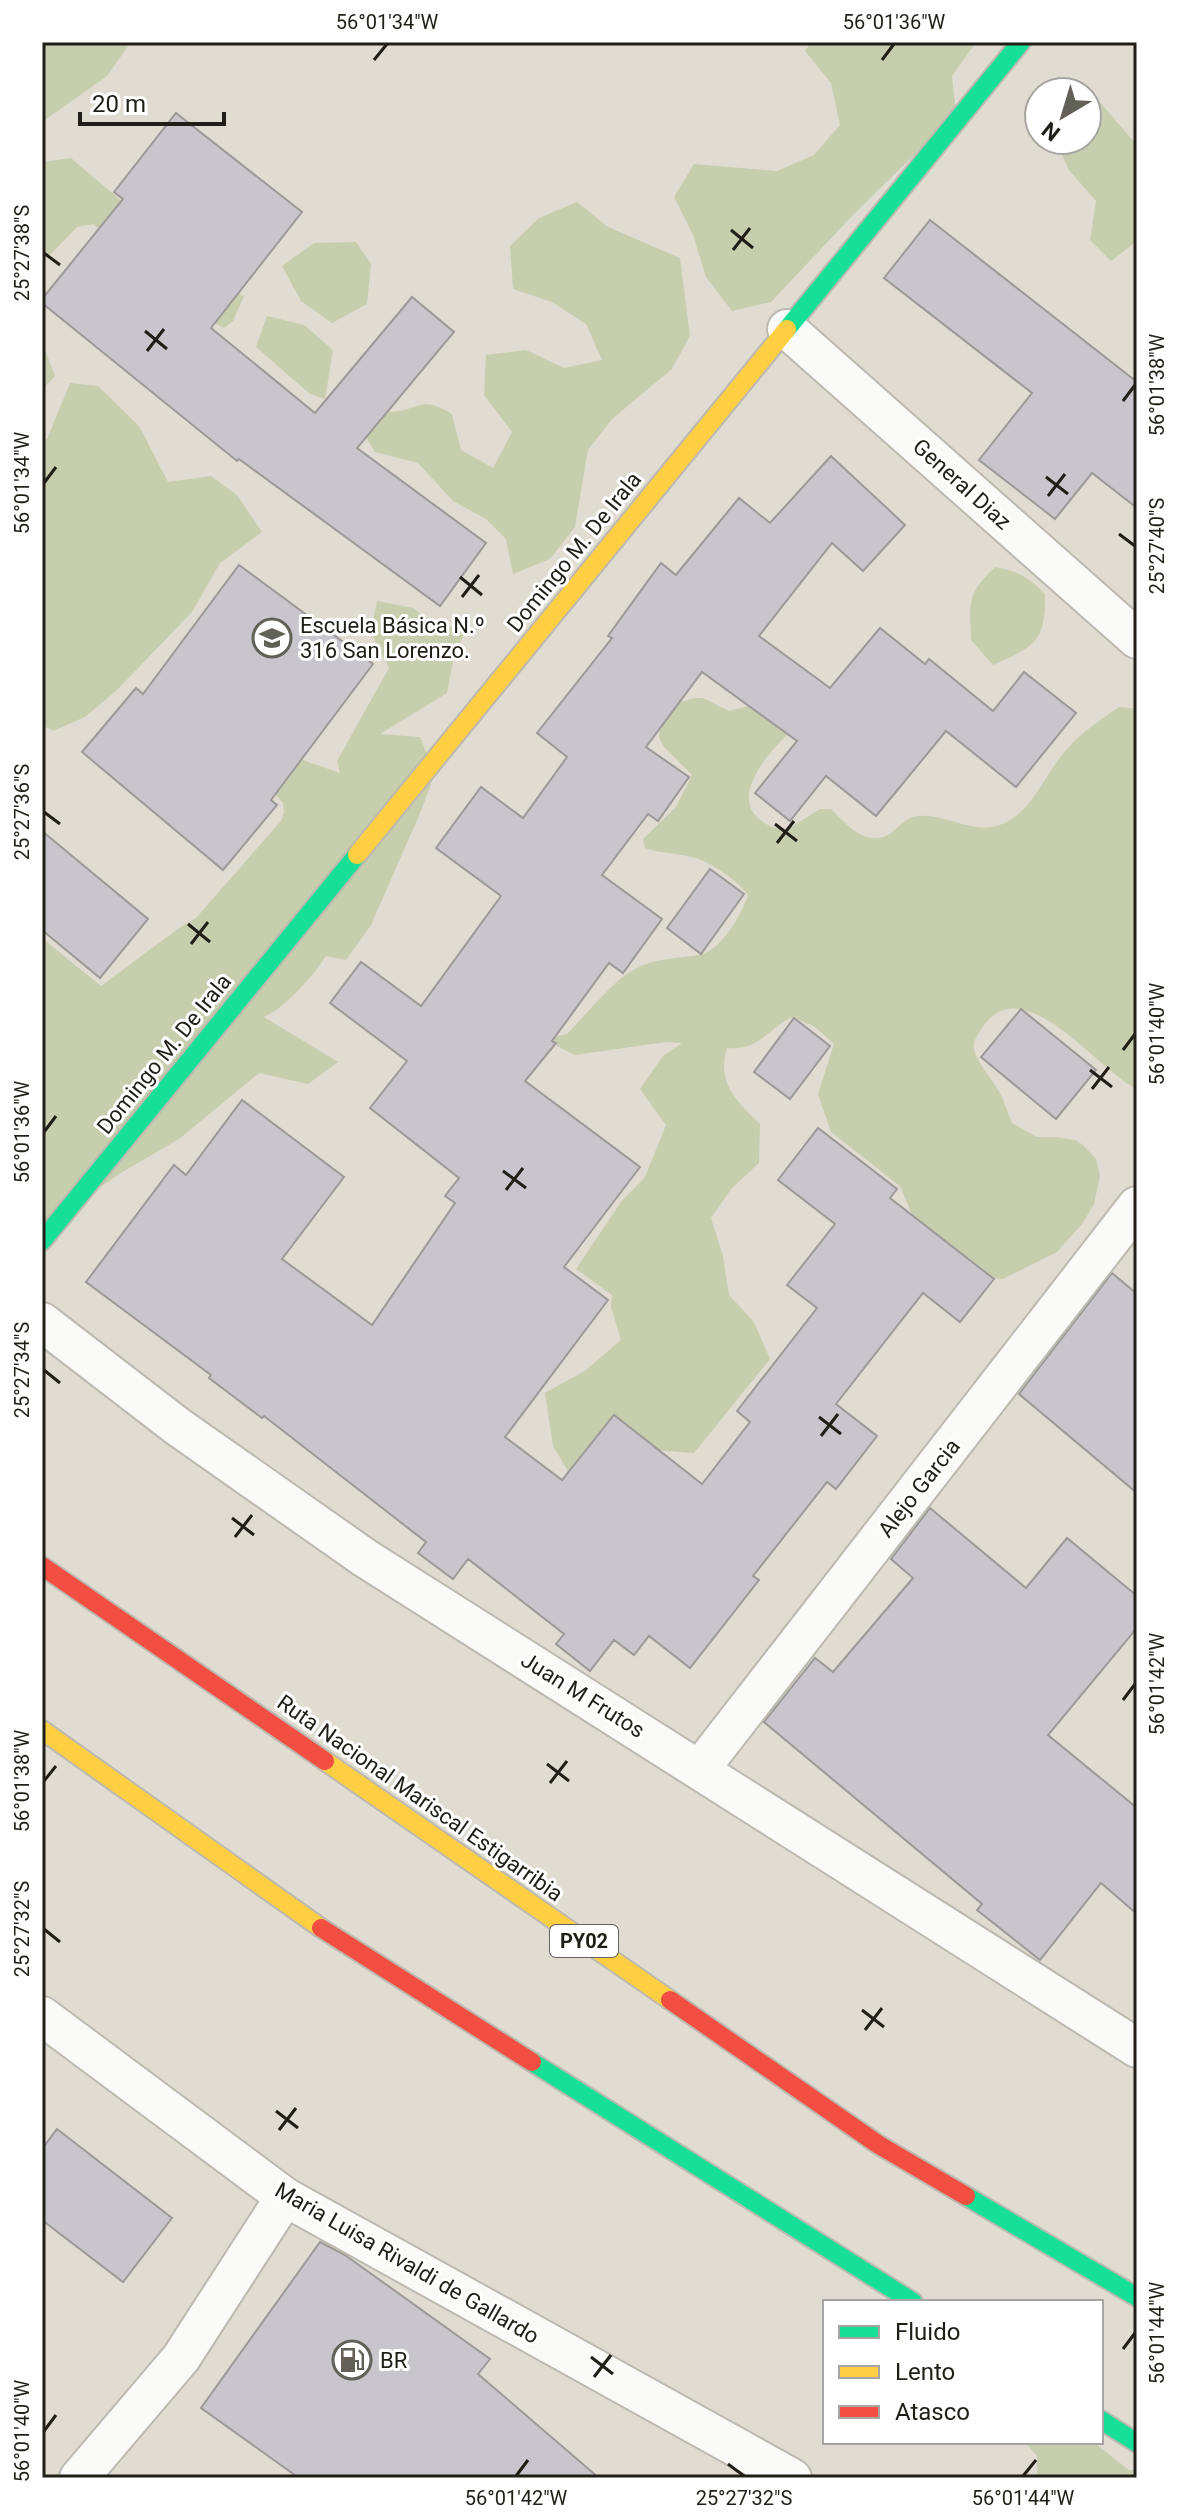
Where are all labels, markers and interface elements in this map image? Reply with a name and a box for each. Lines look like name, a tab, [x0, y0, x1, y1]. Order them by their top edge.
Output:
text: 56°01'34"W	[336, 10, 439, 34]
text: 56°01'36"W	[843, 10, 946, 34]
scale bar	[80, 76, 224, 126]
north arrow	[1023, 76, 1103, 156]
text: 20 m	[92, 90, 146, 118]
text: N	[1037, 117, 1065, 146]
text: 25°27'38"S	[10, 205, 34, 301]
text: 56°01'38"W	[1145, 333, 1169, 436]
text: 56°01'34"W	[10, 431, 34, 534]
street label: General Diaz	[908, 434, 1016, 534]
street label: Domingo M. De Irala	[502, 467, 646, 637]
text: 25°27'40"S	[1145, 498, 1169, 594]
place label: Escuela Básica N.º 316 San Lorenzo.	[300, 613, 485, 663]
school or university icon: Escuela Básica N.º 316 San Lorenzo.	[251, 617, 293, 659]
text: 25°27'36"S	[10, 764, 34, 860]
street label: Domingo M. De Irala	[92, 969, 236, 1139]
text: 56°01'40"W	[1145, 982, 1169, 1085]
text: 56°01'36"W	[10, 1080, 34, 1183]
text: 25°27'34"S	[10, 1322, 34, 1418]
street label: Alejo Garcia	[873, 1434, 965, 1542]
text: 56°01'42"W	[1145, 1632, 1169, 1735]
street label: Juan M Frutos	[517, 1647, 649, 1743]
street label: Ruta Nacional Mariscal Estigarribia	[273, 1690, 567, 1906]
text: 56°01'38"W	[10, 1729, 34, 1832]
text: 25°27'32"S	[10, 1881, 34, 1977]
road number: PY02	[550, 1925, 618, 1957]
street label: Maria Luisa Rivaldi de Gallardo	[271, 2177, 543, 2349]
text: 56°01'44"W	[1145, 2281, 1169, 2384]
legend	[823, 2300, 1103, 2444]
text: Fluido	[895, 2318, 960, 2346]
fuel station icon: BR	[331, 2339, 373, 2381]
place label: BR	[380, 2348, 408, 2373]
text: Lento	[895, 2358, 955, 2386]
text: 56°01'40"W	[10, 2379, 34, 2482]
text: Atasco	[895, 2398, 970, 2426]
text: 56°01'42"W	[465, 2486, 568, 2510]
text: 25°27'32"S	[696, 2486, 792, 2510]
text: 56°01'44"W	[972, 2486, 1075, 2510]

